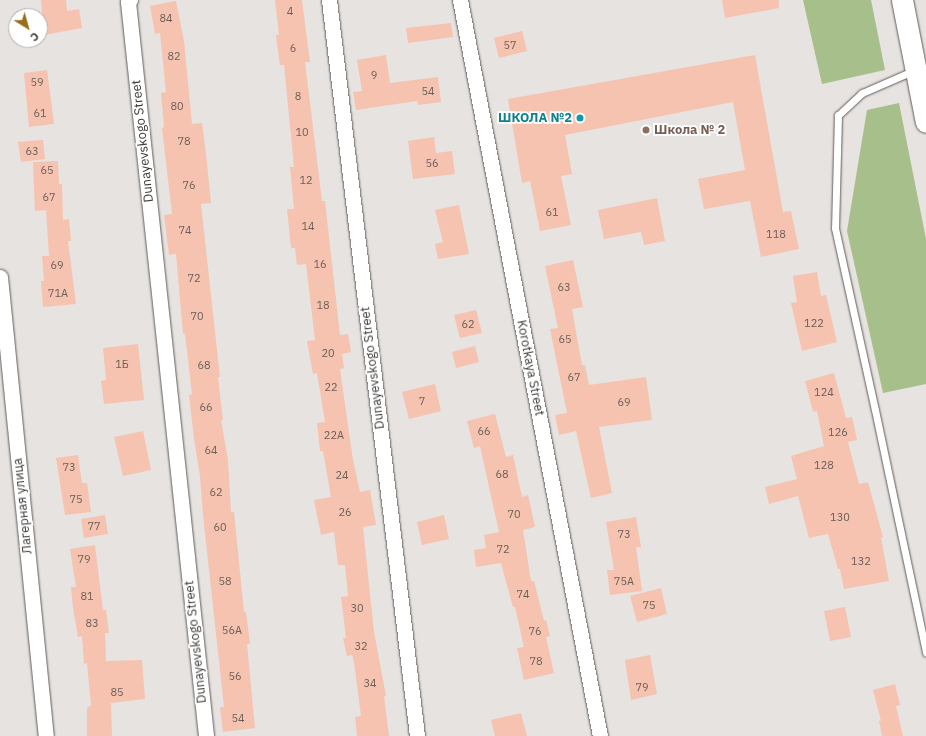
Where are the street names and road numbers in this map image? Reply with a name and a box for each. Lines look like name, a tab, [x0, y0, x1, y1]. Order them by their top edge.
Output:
street label: Dunayevskogo Street	[129, 79, 157, 203]
street label: Dunayevskogo Street	[358, 306, 388, 430]
street label: Korotkaya Street	[513, 319, 547, 417]
street label: Лагерная улица	[10, 457, 36, 555]
street label: Dunayevskogo Street	[182, 580, 210, 704]

